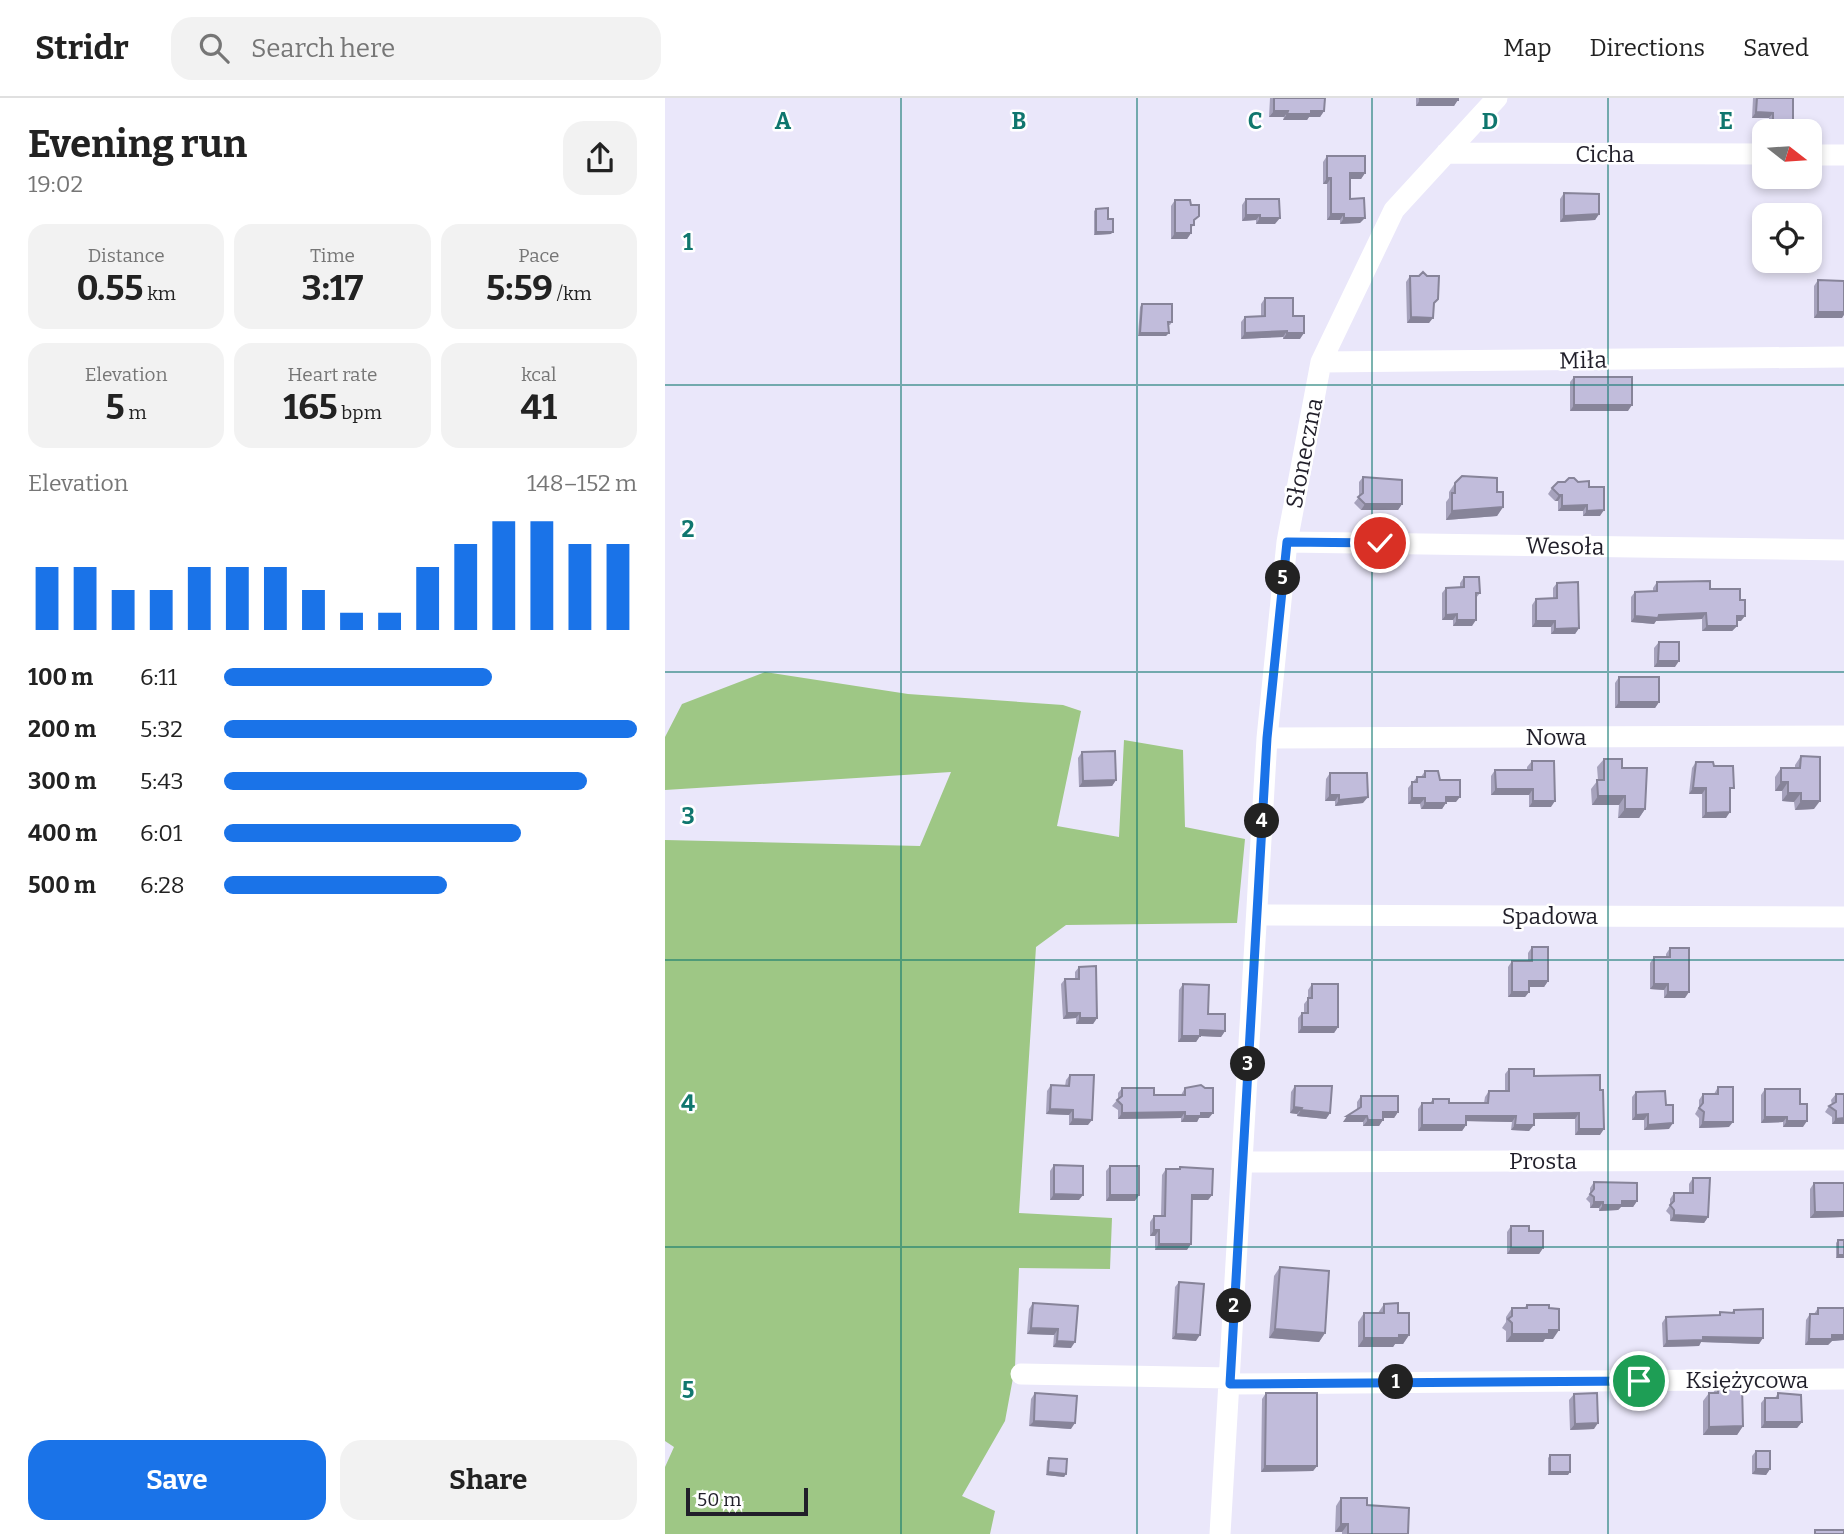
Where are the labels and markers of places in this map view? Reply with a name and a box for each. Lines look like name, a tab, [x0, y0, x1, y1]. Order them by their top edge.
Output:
pin	[1350, 513, 1410, 573]
pin: 5	[1265, 560, 1301, 596]
pin: 4	[1245, 804, 1279, 838]
pin: 3	[1231, 1046, 1265, 1082]
pin: 2	[1217, 1288, 1251, 1324]
pin	[1609, 1351, 1669, 1411]
pin: 1	[1379, 1364, 1413, 1400]

